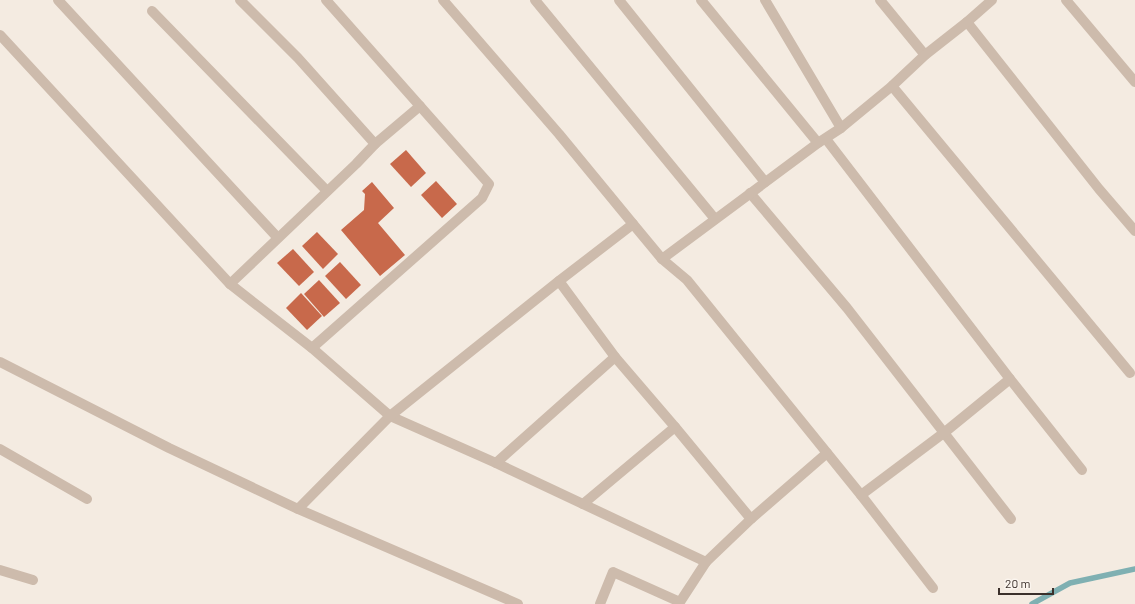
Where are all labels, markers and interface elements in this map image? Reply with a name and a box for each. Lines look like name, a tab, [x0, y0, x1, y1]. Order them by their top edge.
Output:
scale bar	[999, 570, 1053, 596]
text: 20 m	[1005, 576, 1031, 590]

